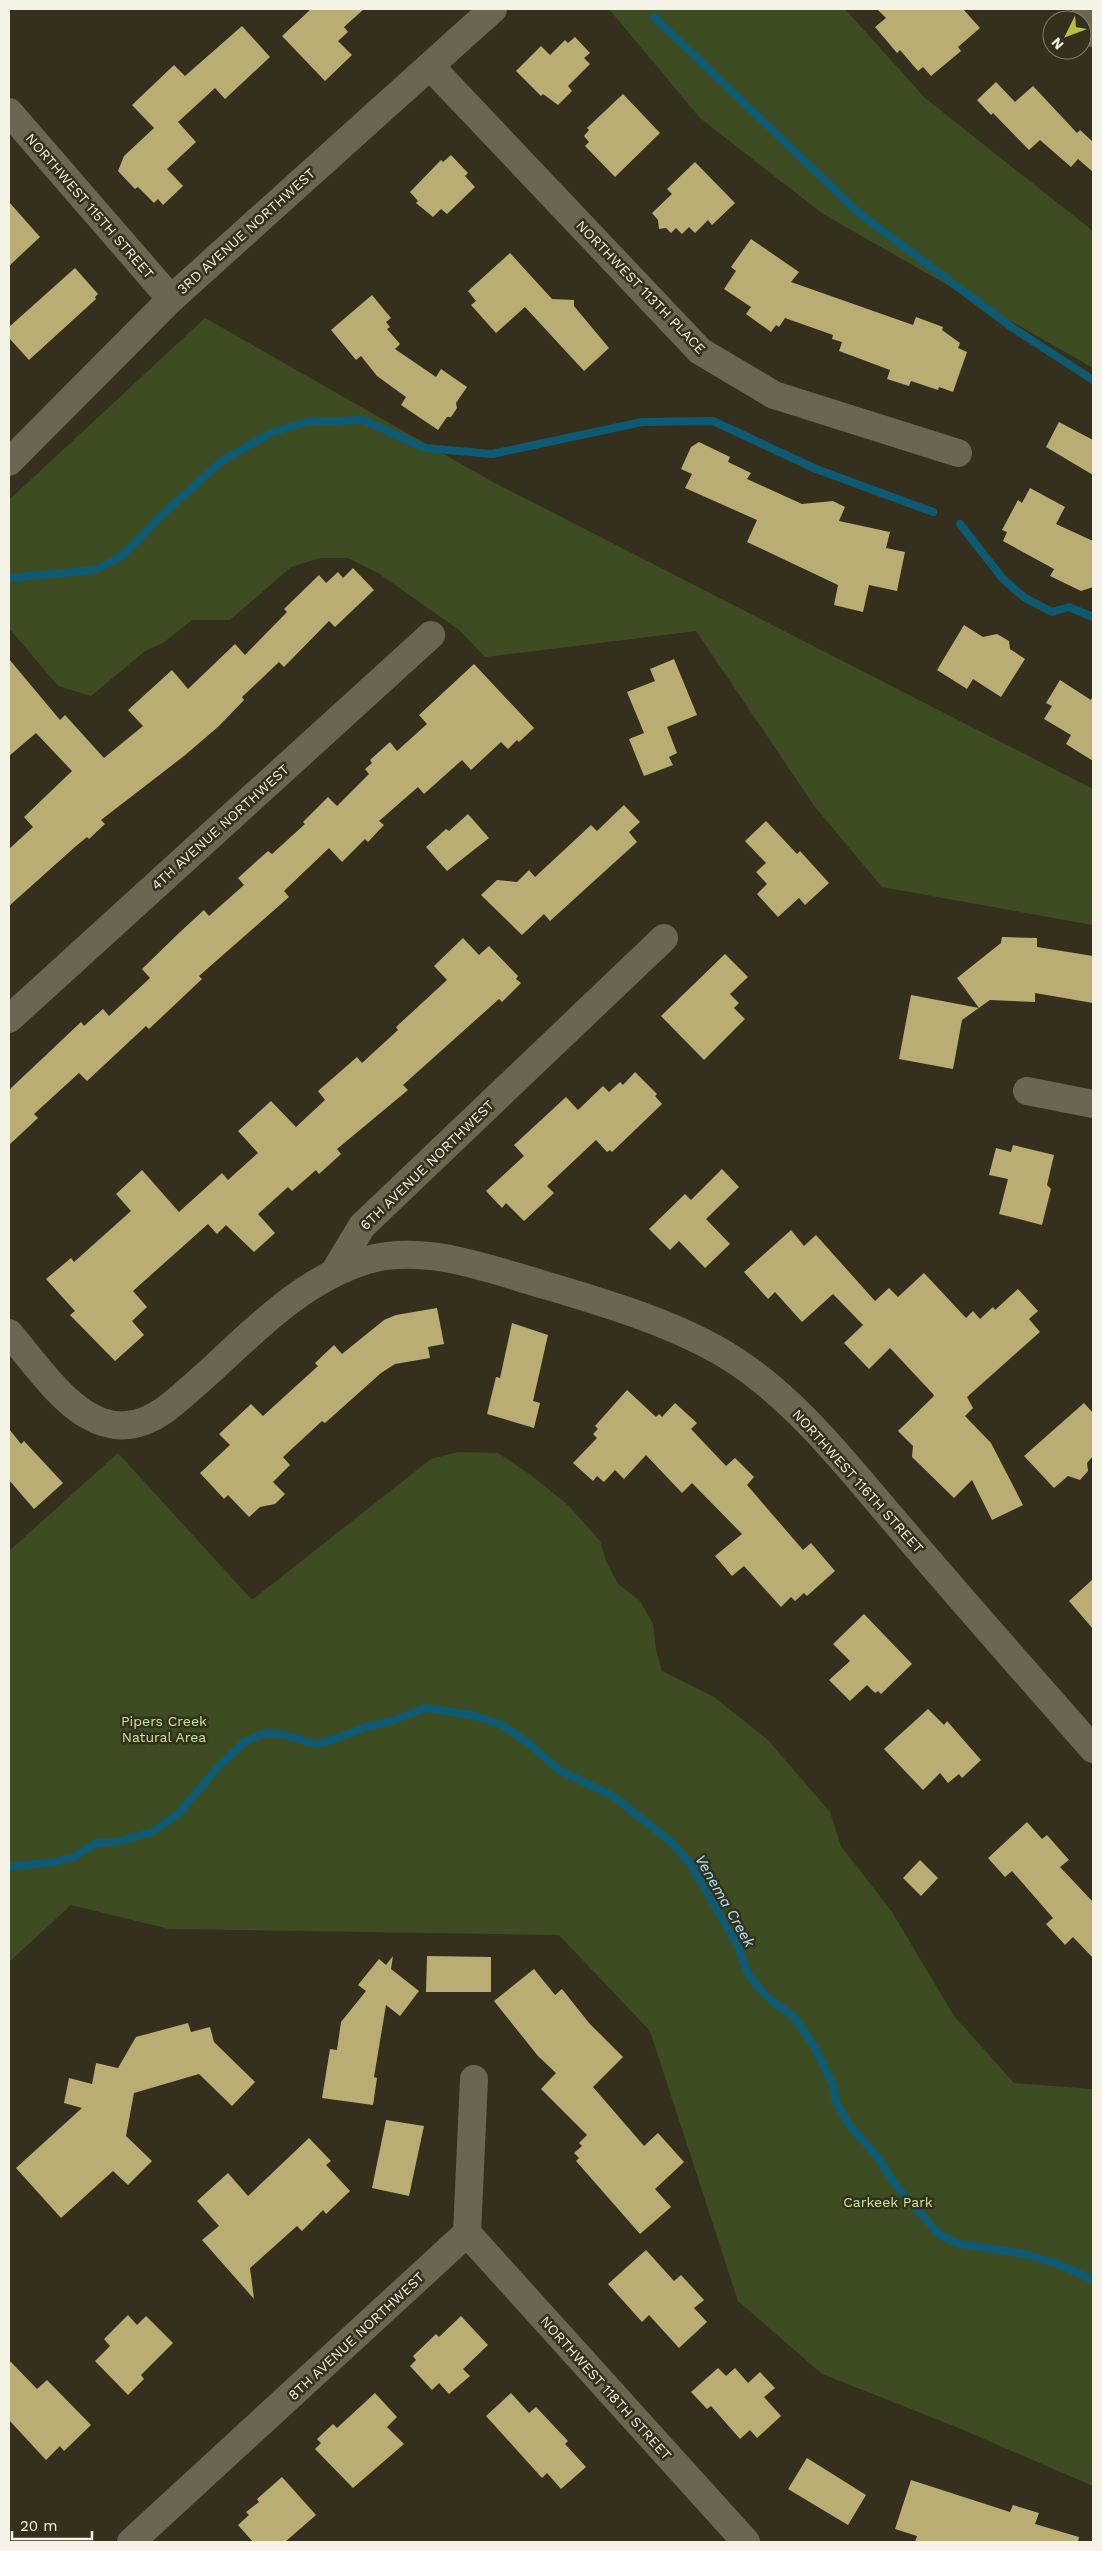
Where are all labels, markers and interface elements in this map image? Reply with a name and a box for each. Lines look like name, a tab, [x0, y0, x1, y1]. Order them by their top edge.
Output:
north arrow	[1042, 10, 1092, 60]
text: N	[1048, 34, 1067, 53]
street label: NORTHWEST 115TH STREET	[23, 130, 158, 282]
street label: 3RD AVENUE NORTHWEST	[174, 164, 319, 297]
street label: NORTHWEST 113TH PLACE	[573, 217, 709, 357]
street label: 4TH AVENUE NORTHWEST	[148, 761, 292, 893]
street label: 6TH AVENUE NORTHWEST	[357, 1096, 498, 1233]
street label: NORTHWEST 116TH STREET	[789, 1406, 927, 1556]
park label: Pipers Creek Natural Area	[121, 1713, 207, 1745]
water label: Venema Creek	[691, 1851, 759, 1951]
park label: Carkeek Park	[843, 2194, 933, 2210]
street label: 8TH AVENUE NORTHWEST	[285, 2268, 428, 2403]
street label: NORTHWEST 118TH STREET	[537, 2313, 675, 2464]
scale bar	[12, 2508, 92, 2540]
text: 20 m	[20, 2517, 58, 2535]

